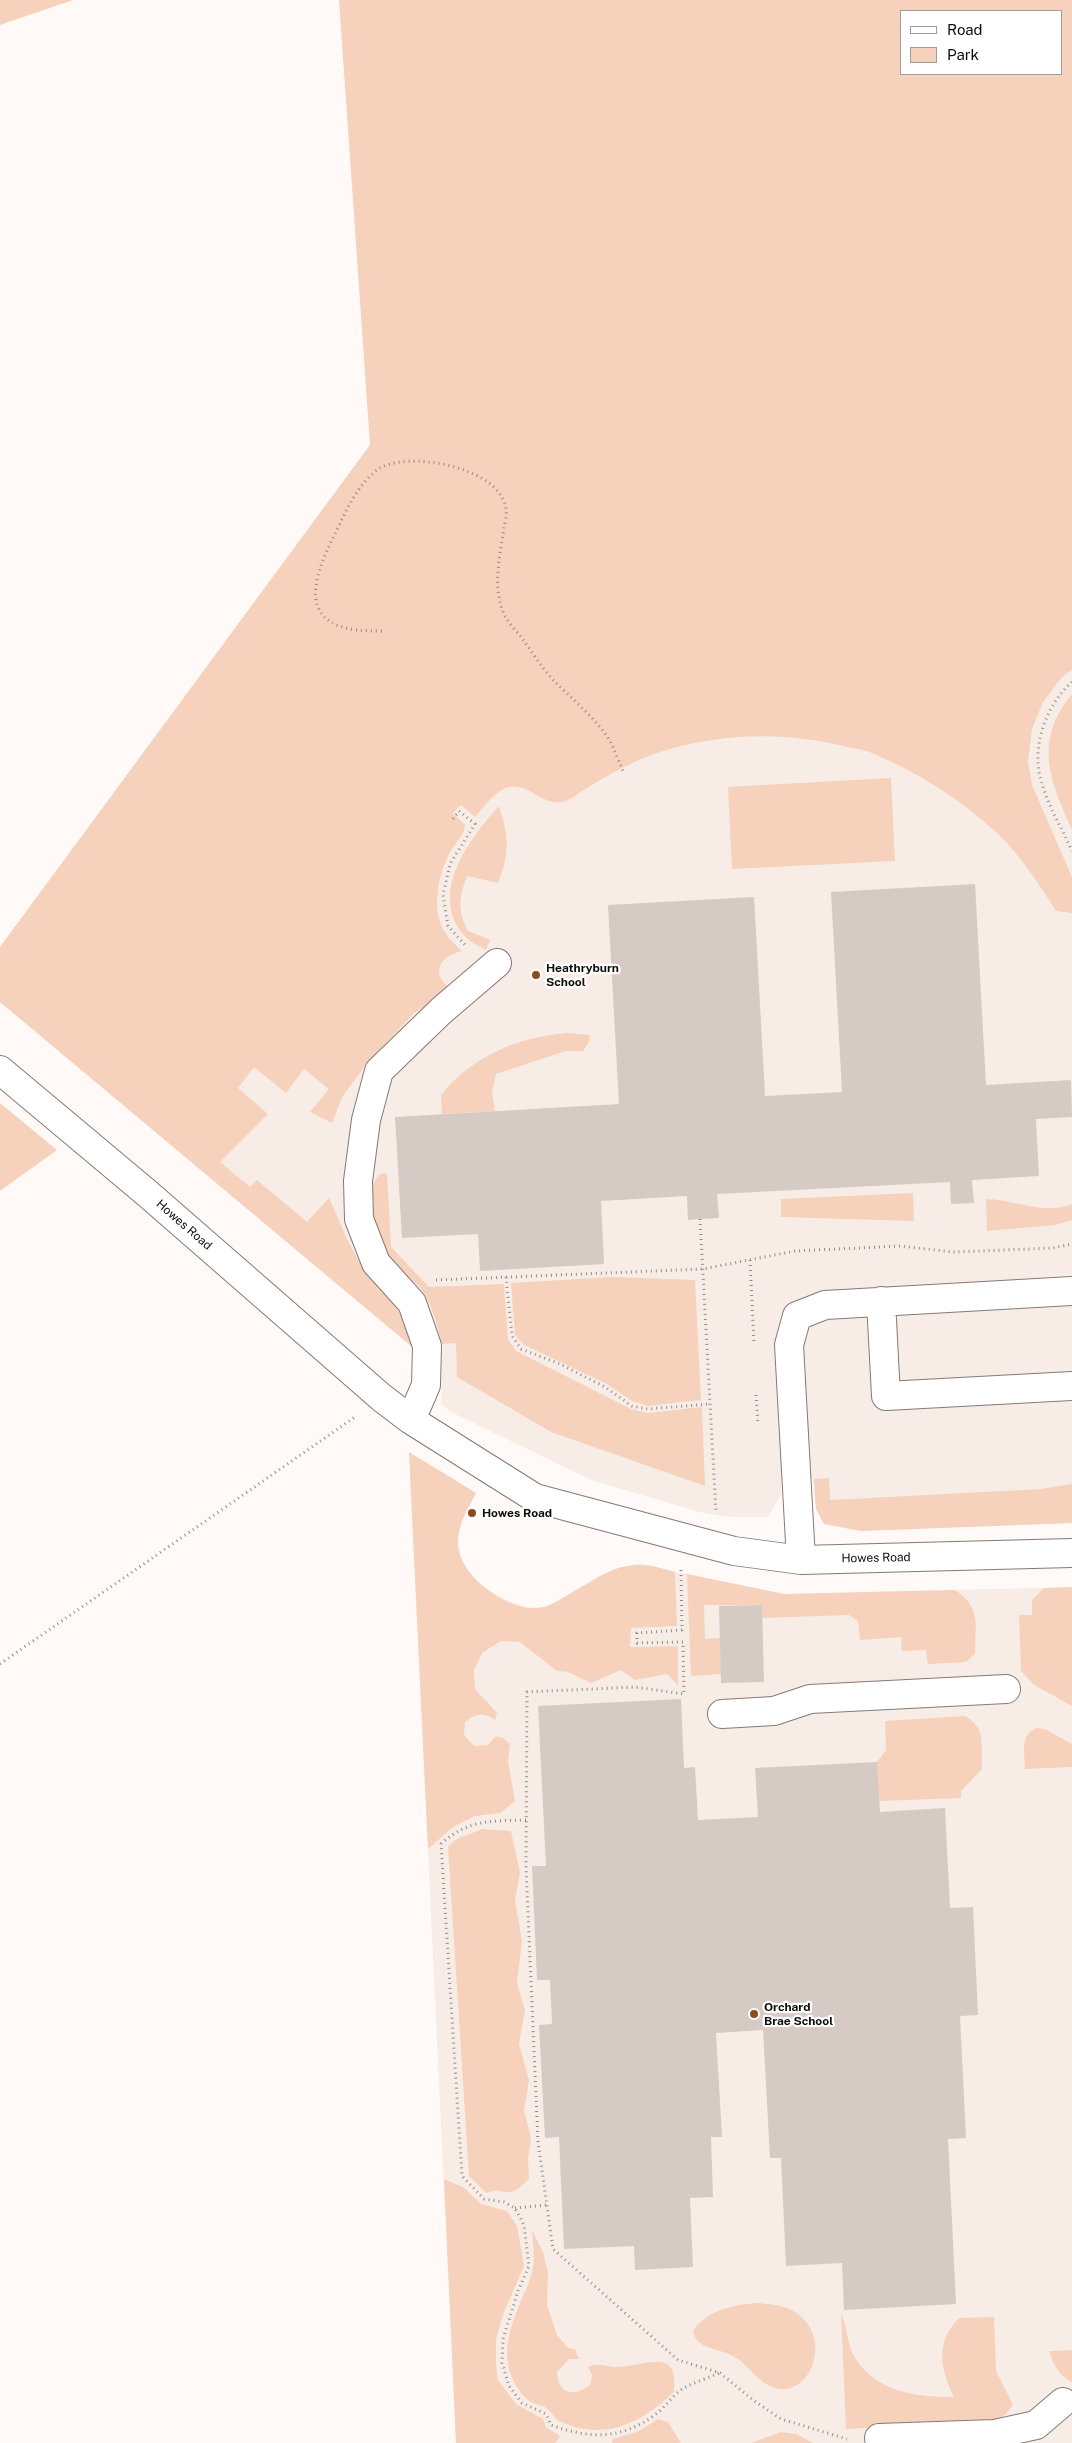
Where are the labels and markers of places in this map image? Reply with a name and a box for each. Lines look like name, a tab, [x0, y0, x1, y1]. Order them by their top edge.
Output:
place label: Heathryburn School	[546, 961, 619, 989]
marker: Heathryburn School	[530, 969, 542, 981]
place label: Howes Road	[482, 1506, 552, 1520]
marker: Howes Road	[466, 1507, 478, 1519]
place label: Orchard Brae School	[764, 2000, 833, 2028]
marker: Orchard Brae School	[748, 2008, 760, 2020]

